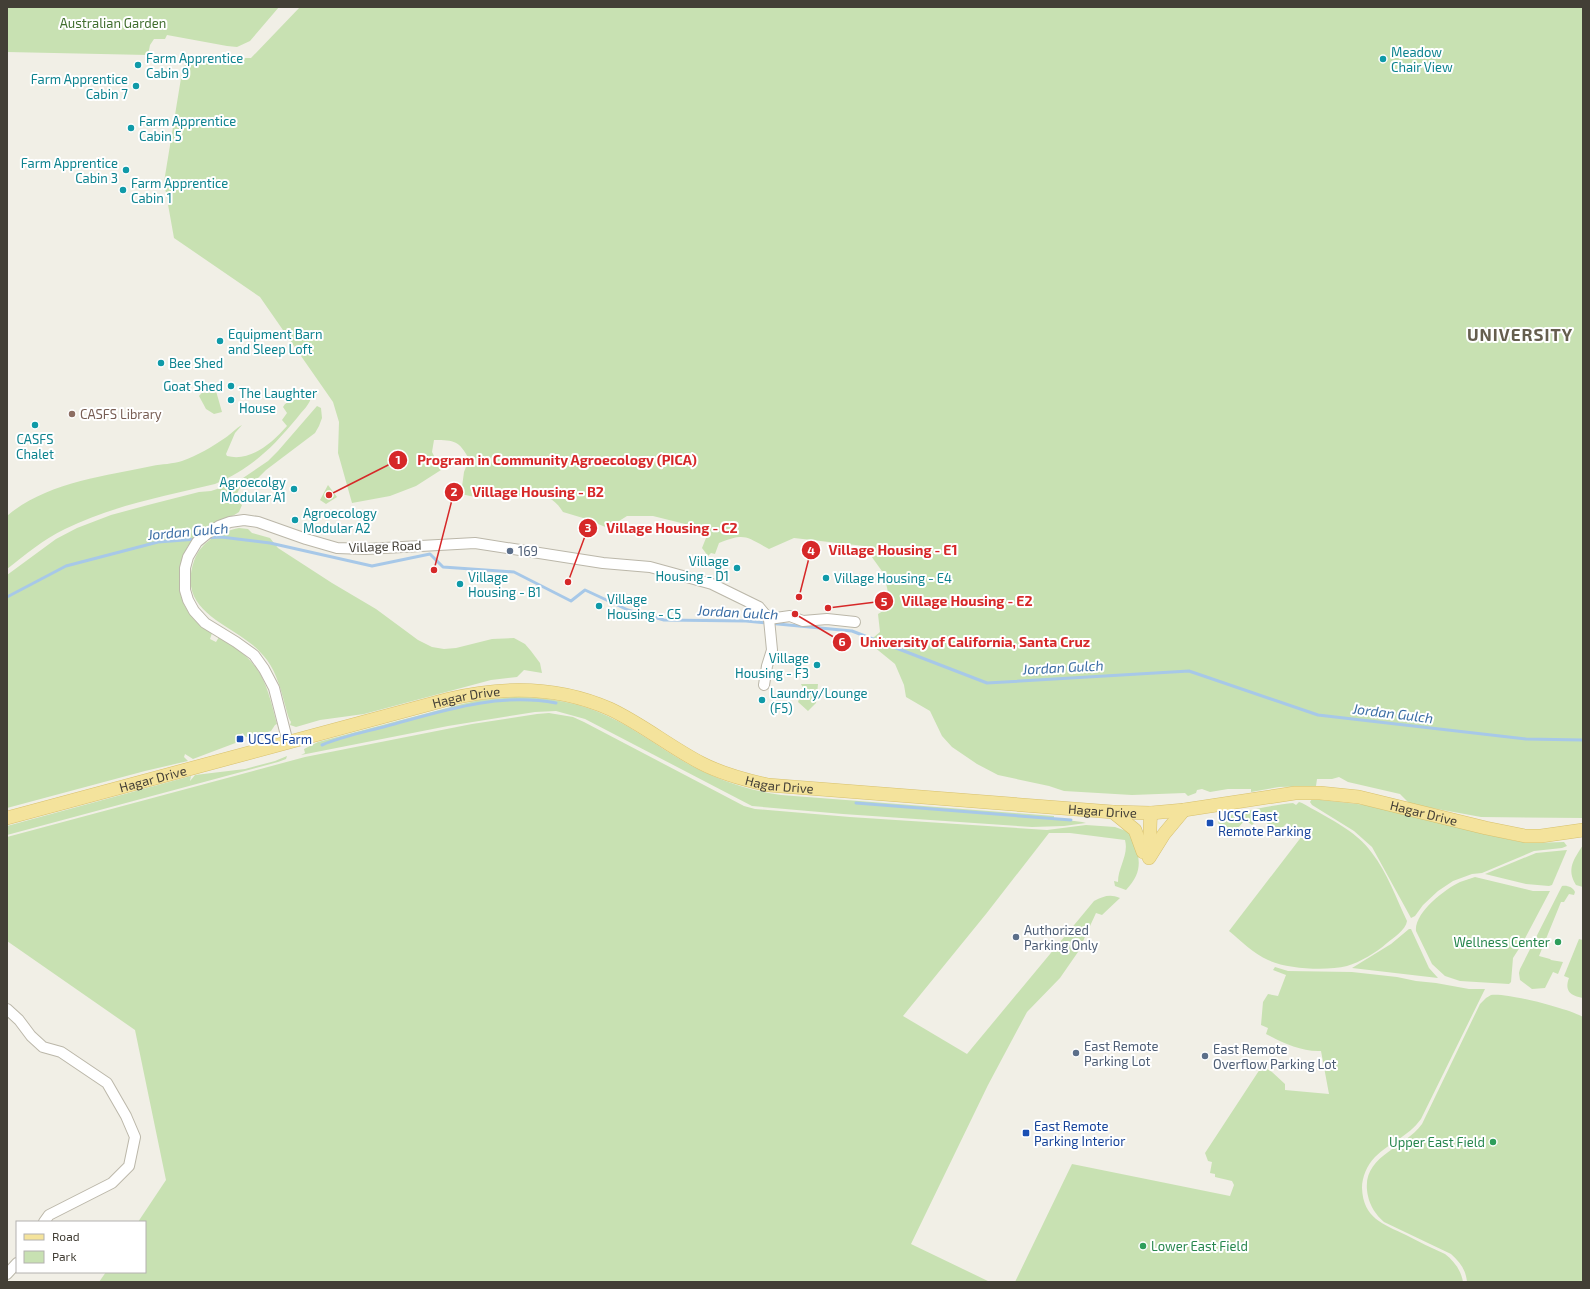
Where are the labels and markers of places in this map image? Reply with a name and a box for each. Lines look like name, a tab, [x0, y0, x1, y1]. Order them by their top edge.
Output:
place label: Meadow Chair View	[1391, 44, 1453, 75]
place label: Farm Apprentice Cabin 9	[146, 50, 243, 81]
marker: Meadow Chair View	[1378, 54, 1388, 64]
marker: Farm Apprentice Cabin 9	[133, 60, 143, 70]
place label: Farm Apprentice Cabin 7	[31, 71, 128, 102]
marker: Farm Apprentice Cabin 7	[131, 81, 141, 91]
place label: Farm Apprentice Cabin 5	[139, 113, 236, 144]
marker: Farm Apprentice Cabin 5	[126, 123, 136, 133]
place label: Farm Apprentice Cabin 3	[21, 155, 118, 186]
marker: Farm Apprentice Cabin 3	[121, 165, 131, 175]
place label: Farm Apprentice Cabin 1	[131, 175, 228, 206]
marker: Farm Apprentice Cabin 1	[118, 185, 128, 195]
place label: Equipment Barn and Sleep Loft	[228, 326, 323, 357]
marker: Equipment Barn and Sleep Loft	[215, 336, 225, 346]
place label: Bee Shed	[169, 355, 223, 371]
marker: Bee Shed	[156, 358, 166, 368]
place label: Goat Shed	[163, 378, 223, 394]
marker: Goat Shed	[226, 381, 236, 391]
place label: The Laughter House	[239, 385, 317, 416]
marker: The Laughter House	[226, 395, 236, 405]
place label: CASFS Library	[80, 406, 162, 422]
marker: CASFS Library	[67, 409, 77, 419]
marker: CASFS Chalet	[30, 420, 40, 430]
place label: CASFS Chalet	[16, 431, 54, 462]
callout: Program in Community Agroecology (PICA)	[388, 447, 705, 473]
place label: Agroecolgy Modular A1	[220, 474, 286, 505]
callout: Village Housing - B2	[444, 479, 612, 505]
marker: Agroecolgy Modular A1	[289, 484, 299, 494]
place label: Agroecology Modular A2	[303, 505, 377, 536]
marker: Agroecology Modular A2	[290, 515, 300, 525]
callout: Village Housing - C2	[578, 515, 746, 541]
callout: Village Housing - E1	[801, 537, 966, 563]
place label: 169	[518, 543, 538, 559]
marker: 169	[505, 546, 515, 556]
place label: Village Housing - D1	[655, 553, 729, 584]
marker: Village Housing - D1	[732, 563, 742, 573]
place label: Village Housing - B1	[468, 569, 541, 600]
place label: Village Housing - E4	[834, 570, 952, 586]
marker: Village Housing - E4	[821, 573, 831, 583]
marker: Village Housing - B1	[455, 579, 465, 589]
callout: Village Housing - E2	[874, 588, 1041, 614]
place label: Village Housing - C5	[607, 591, 681, 622]
marker: Village Housing - C5	[594, 601, 604, 611]
callout: University of California, Santa Cruz	[832, 629, 1099, 655]
place label: Village Housing - F3	[735, 650, 809, 681]
marker: Village Housing - F3	[812, 660, 822, 670]
place label: Laundry/Lounge (F5)	[770, 685, 868, 716]
marker: Laundry/Lounge (F5)	[757, 695, 767, 705]
place label: UCSC Farm	[248, 731, 312, 747]
marker: UCSC Farm	[235, 734, 245, 744]
place label: UCSC East Remote Parking	[1218, 808, 1311, 839]
marker: UCSC East Remote Parking	[1205, 818, 1215, 828]
place label: Authorized Parking Only	[1024, 922, 1098, 953]
marker: Authorized Parking Only	[1011, 932, 1021, 942]
place label: Wellness Center	[1453, 934, 1550, 950]
marker: Wellness Center	[1553, 937, 1563, 947]
place label: East Remote Parking Lot	[1084, 1038, 1159, 1069]
place label: East Remote Overflow Parking Lot	[1213, 1041, 1337, 1072]
marker: East Remote Parking Lot	[1071, 1048, 1081, 1058]
marker: East Remote Overflow Parking Lot	[1200, 1051, 1210, 1061]
place label: East Remote Parking Interior	[1034, 1118, 1125, 1149]
marker: East Remote Parking Interior	[1021, 1128, 1031, 1138]
place label: Upper East Field	[1389, 1134, 1485, 1150]
marker: Upper East Field	[1488, 1137, 1498, 1147]
place label: Lower East Field	[1151, 1238, 1248, 1254]
marker: Lower East Field	[1138, 1241, 1148, 1251]

